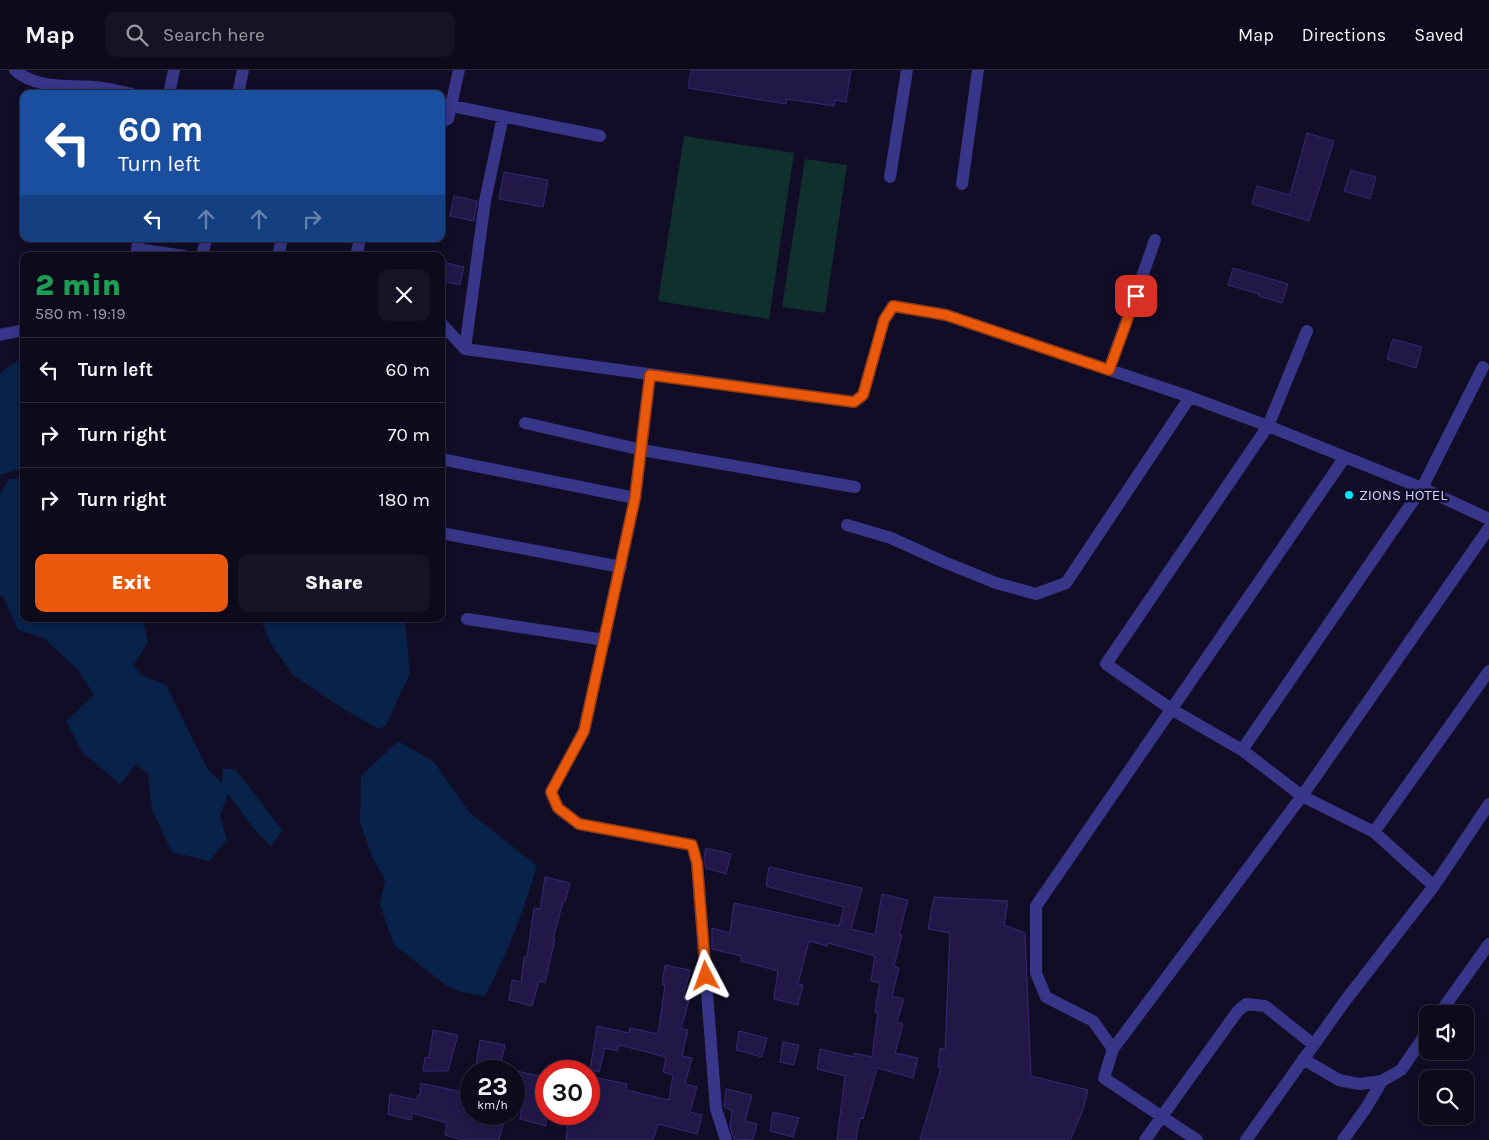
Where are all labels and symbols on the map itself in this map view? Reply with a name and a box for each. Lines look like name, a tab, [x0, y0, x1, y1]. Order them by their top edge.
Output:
pin	[1115, 275, 1157, 317]
place label: ZIONS HOTEL	[1359, 486, 1447, 504]
marker: ZIONS HOTEL	[1343, 489, 1355, 501]
position arrow	[679, 949, 731, 1001]
speed limit sign: 30	[535, 1060, 600, 1125]

